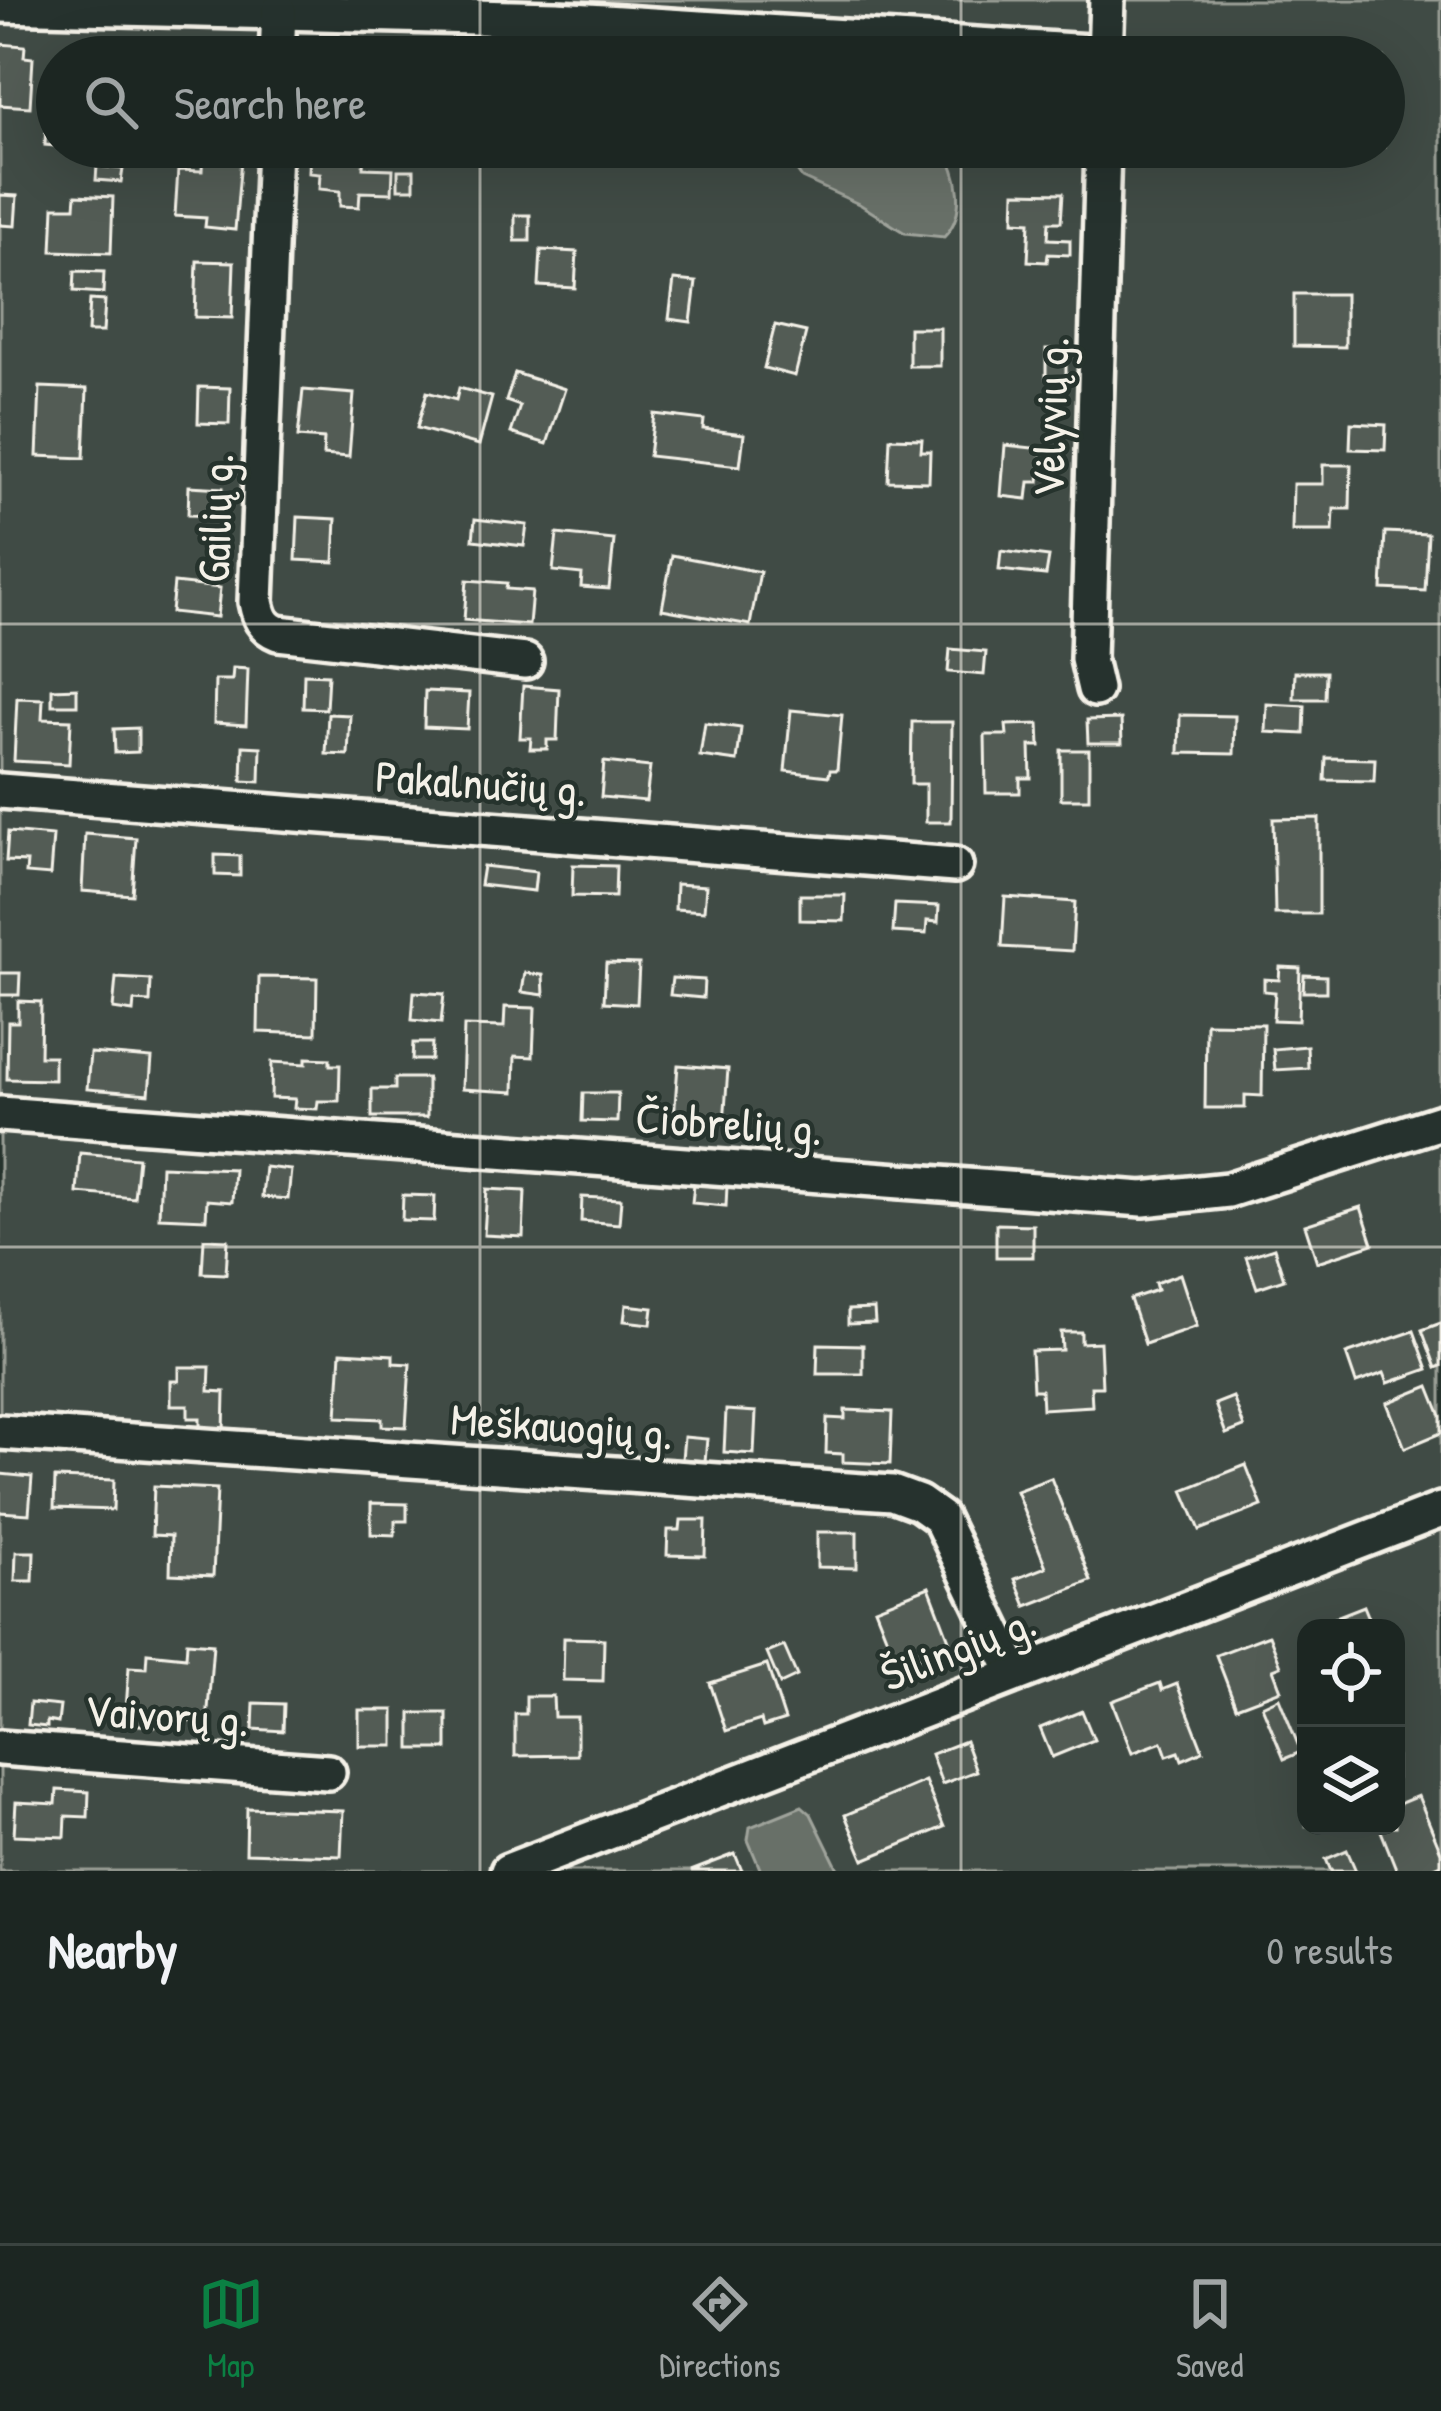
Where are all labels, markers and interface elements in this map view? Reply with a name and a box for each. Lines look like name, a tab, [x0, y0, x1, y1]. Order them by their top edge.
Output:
search box	[36, 36, 1405, 168]
icon: search	[78, 69, 144, 135]
text: Search here	[174, 72, 366, 133]
street label: Vėlyvių g.	[1016, 336, 1083, 498]
street label: Gailių g.	[182, 452, 247, 584]
street label: Pakalnučių g.	[373, 745, 589, 820]
street label: Čiobrelių g.	[634, 1086, 824, 1159]
street label: Meškauogių g.	[449, 1387, 675, 1464]
street label: Šilingių g.	[872, 1590, 1044, 1705]
map controls	[1297, 1619, 1405, 1835]
button: locate	[1297, 1619, 1405, 1727]
street label: Vaivorų g.	[83, 1678, 251, 1751]
button: layers	[1297, 1727, 1405, 1835]
text: Nearby	[48, 1915, 178, 1984]
text: 0 results	[1267, 1923, 1393, 1976]
tab: Map	[198, 2271, 264, 2387]
tab: Directions	[659, 2271, 781, 2387]
tab: Saved	[1176, 2271, 1243, 2387]

